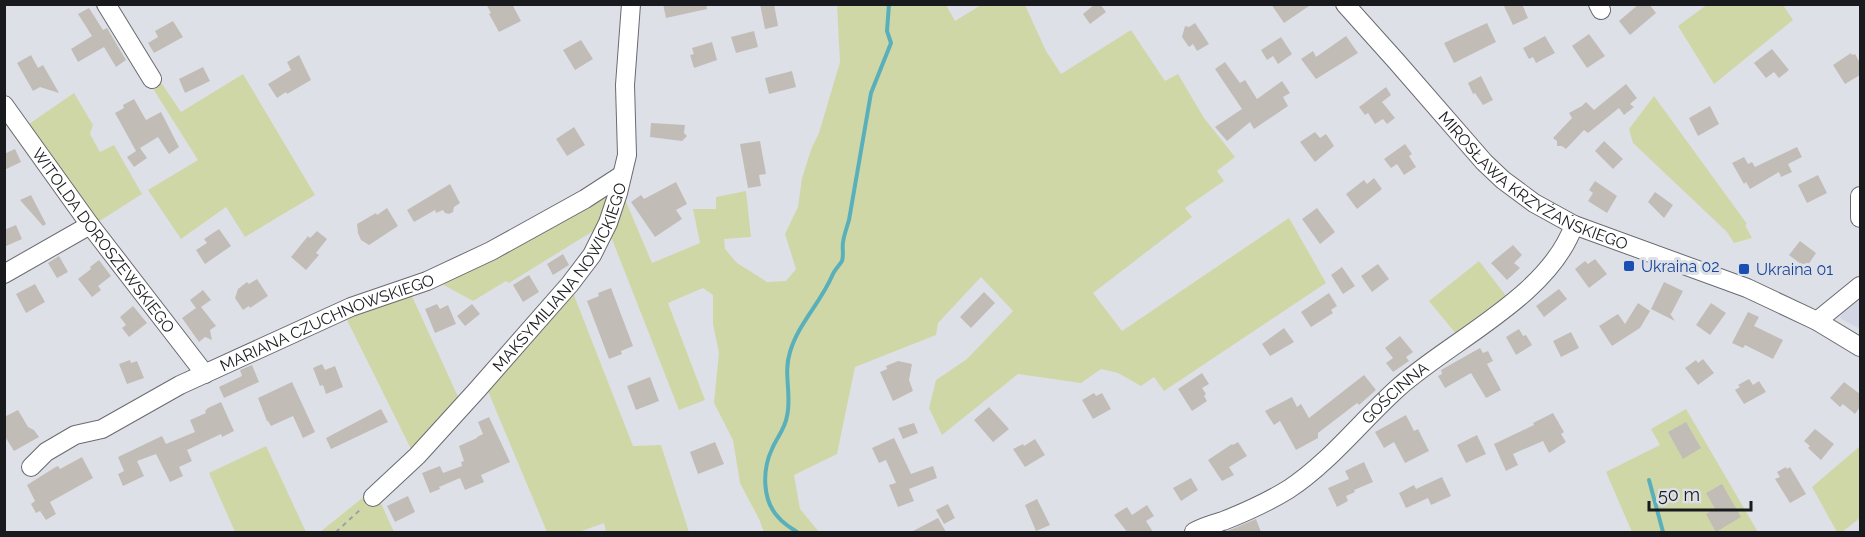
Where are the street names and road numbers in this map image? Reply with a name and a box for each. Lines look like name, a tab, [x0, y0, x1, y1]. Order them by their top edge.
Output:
street label: MIROSŁAWA KRZYŻAŃSKIEGO	[1435, 107, 1631, 253]
street label: WITOLDA DOROSZEWSKIEGO	[28, 144, 179, 336]
street label: MAKSYMILIANA NOWICKIEGO	[488, 181, 630, 375]
street label: MARIANA CZUCHNOWSKIEGO	[217, 270, 437, 375]
street label: GOŚCINNA	[1357, 357, 1432, 428]

